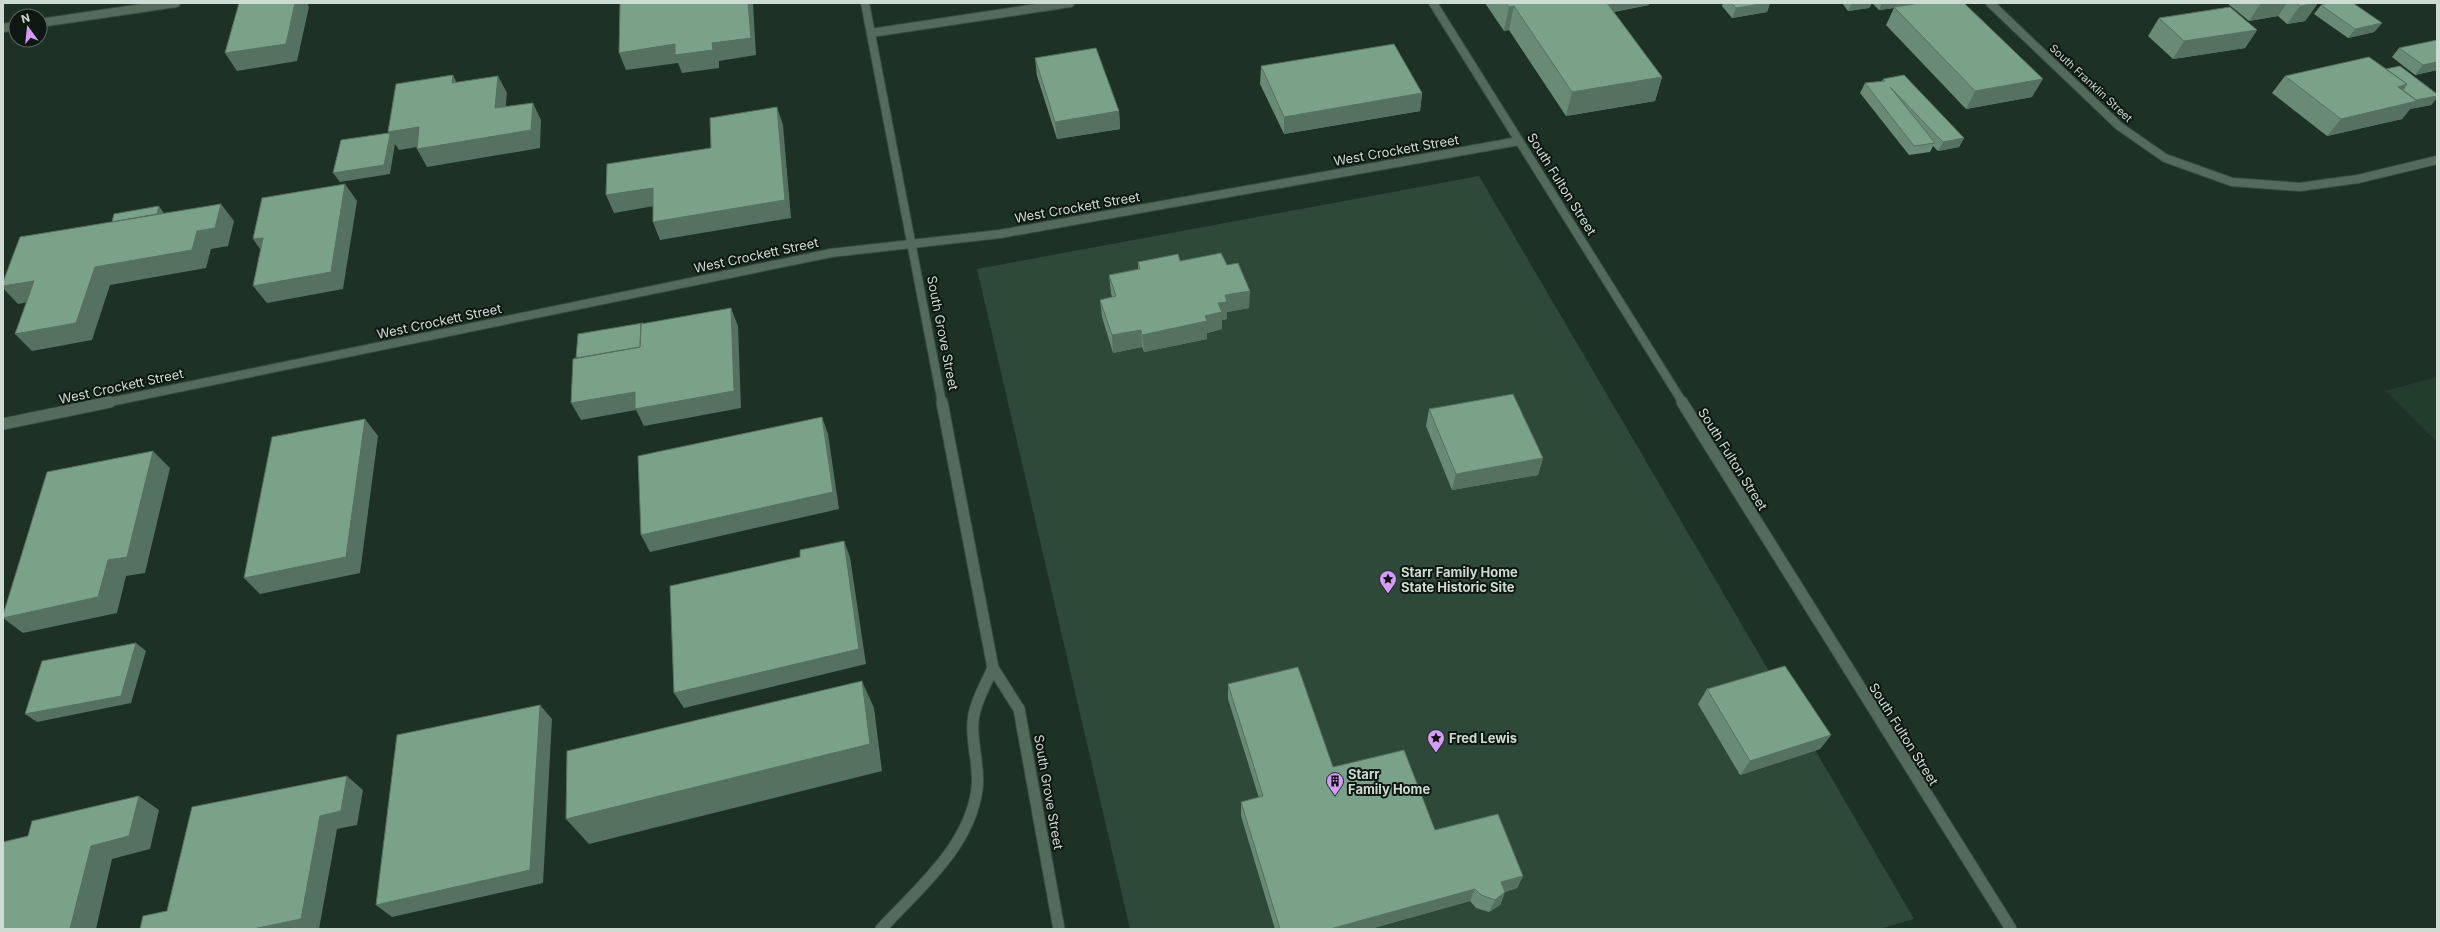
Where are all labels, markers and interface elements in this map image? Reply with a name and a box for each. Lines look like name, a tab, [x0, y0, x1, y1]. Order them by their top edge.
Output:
north arrow	[8, 8, 48, 48]
text: N	[20, 10, 31, 26]
street label: South Franklin Street	[2047, 41, 2136, 125]
street label: South Fulton Street	[1524, 130, 1600, 238]
street label: West Crockett Street	[1332, 131, 1460, 169]
street label: West Crockett Street	[1013, 188, 1141, 226]
street label: West Crockett Street	[692, 234, 820, 276]
street label: South Grove Street	[924, 274, 962, 392]
street label: West Crockett Street	[375, 300, 503, 342]
street label: West Crockett Street	[57, 365, 185, 407]
street label: South Fulton Street	[1695, 405, 1771, 513]
place label: Starr Family Home State Historic Site	[1401, 564, 1518, 595]
place icon: Starr Family Home State Historic Site	[1378, 569, 1398, 594]
street label: South Fulton Street	[1866, 680, 1942, 788]
place icon: Fred Lewis	[1426, 728, 1446, 753]
place label: Fred Lewis	[1449, 730, 1517, 746]
street label: South Grove Street	[1031, 733, 1067, 851]
place label: Starr Family Home	[1348, 766, 1430, 797]
building icon: Starr Family Home	[1325, 771, 1345, 796]

